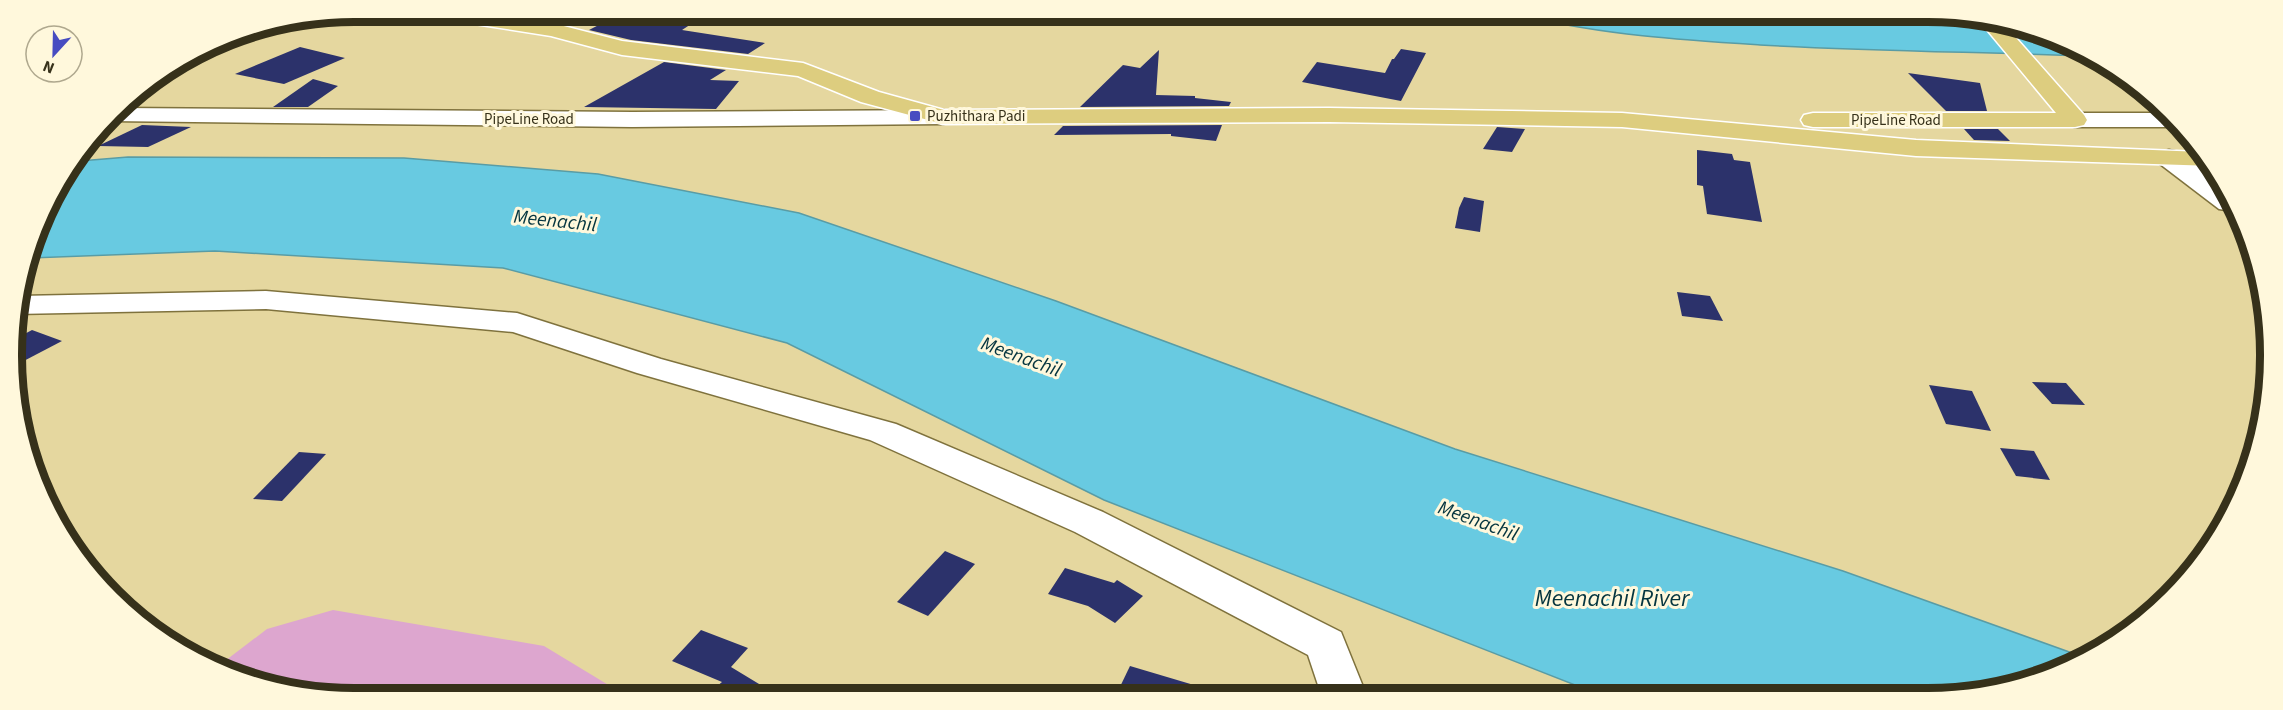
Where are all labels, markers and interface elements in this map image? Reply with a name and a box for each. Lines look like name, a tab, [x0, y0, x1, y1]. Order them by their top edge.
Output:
north arrow	[24, 24, 84, 84]
text: N	[40, 55, 58, 79]
place label: Puzhithara Padi	[927, 106, 1026, 127]
street label: PipeLine Road	[484, 109, 574, 130]
marker: Puzhithara Padi	[908, 109, 922, 123]
street label: PipeLine Road	[1851, 110, 1941, 131]
water label: Meenachil	[512, 203, 598, 239]
water label: Meenachil	[977, 330, 1065, 384]
water label: Meenachil	[1434, 494, 1522, 548]
water label: Meenachil River	[1535, 581, 1691, 616]

